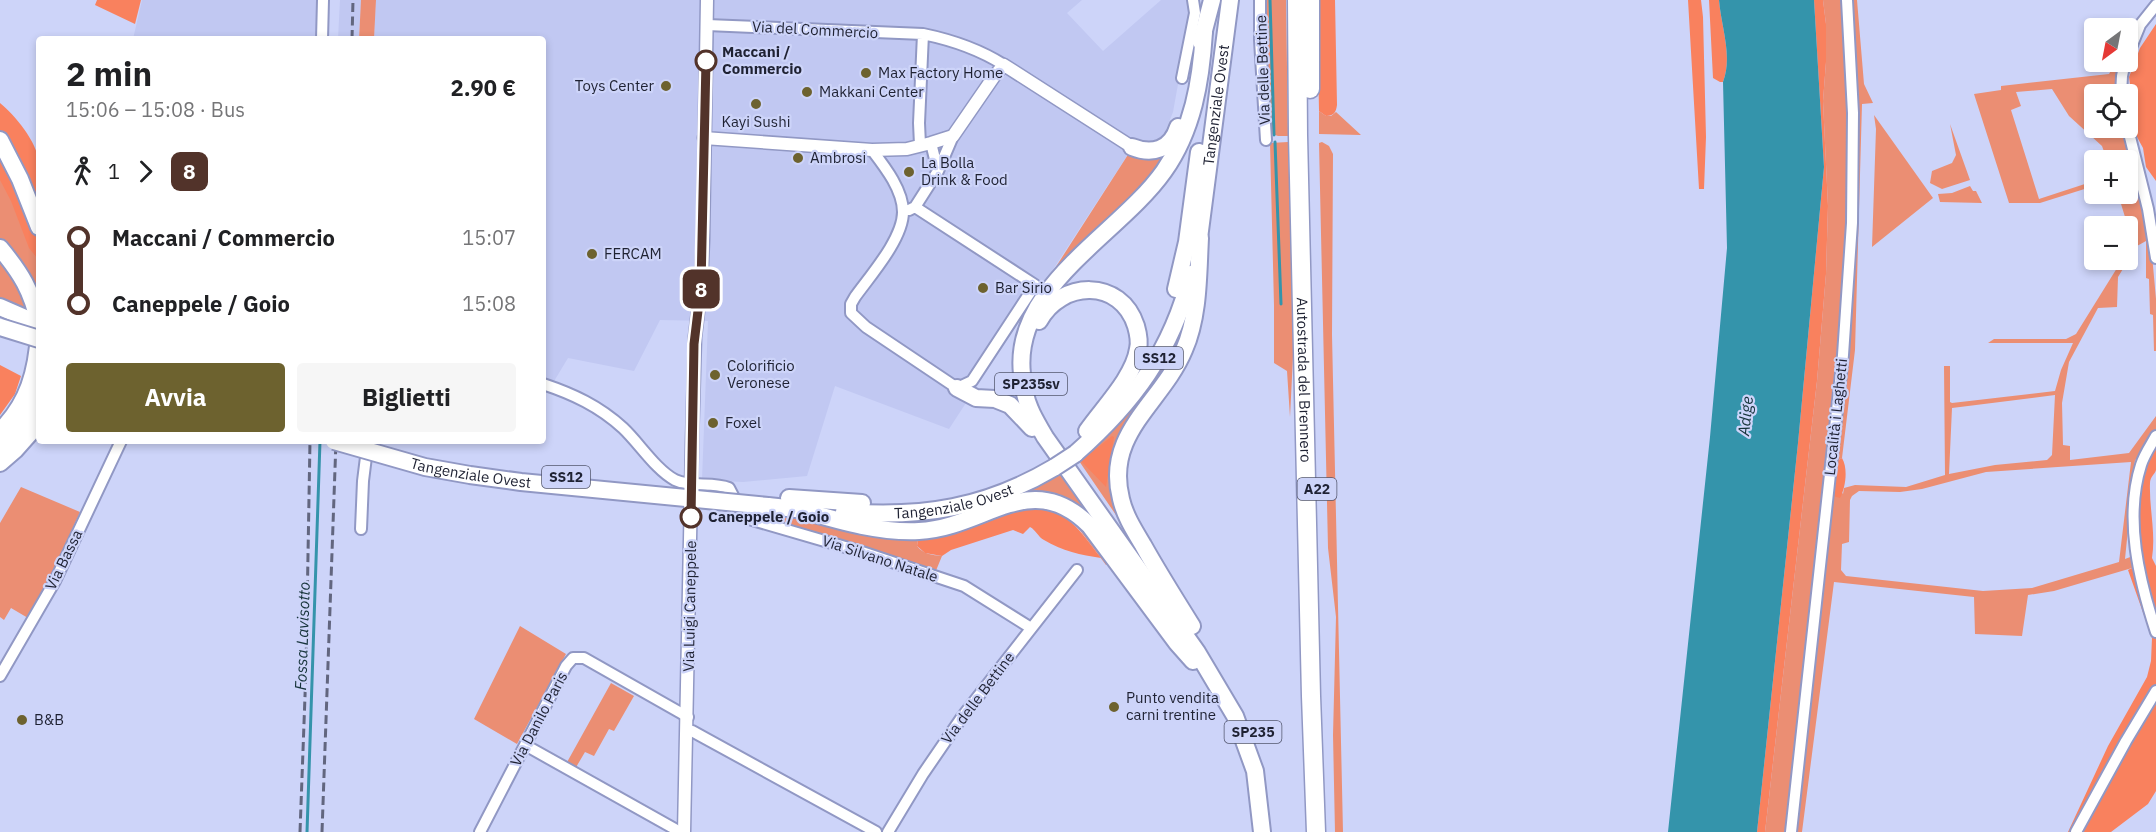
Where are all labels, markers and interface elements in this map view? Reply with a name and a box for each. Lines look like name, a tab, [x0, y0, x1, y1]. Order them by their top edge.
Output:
street label: Via delle Bettine	[1251, 15, 1274, 125]
street label: Via del Commercio	[751, 17, 879, 42]
north arrow	[2084, 18, 2138, 72]
map controls	[2084, 18, 2138, 270]
place label: Maccani / Commercio	[722, 42, 802, 78]
street label: Tangenziale Ovest	[1199, 43, 1233, 167]
marker: Maccani / Commercio	[695, 50, 717, 72]
text: 2 min	[66, 52, 152, 95]
place label: Max Factory Home	[878, 63, 1003, 82]
marker: Max Factory Home	[859, 66, 873, 80]
text: 2.90 €	[451, 73, 516, 102]
place label: Toys Center	[575, 76, 654, 95]
marker: Toys Center	[659, 79, 673, 93]
place label: Makkani Center	[819, 82, 924, 101]
button: locate	[2084, 84, 2138, 138]
marker: Makkani Center	[800, 85, 814, 99]
text: 15:06 – 15:08 · Bus	[66, 96, 245, 123]
marker: Kayi Sushi	[749, 97, 763, 111]
place label: Kayi Sushi	[722, 112, 790, 131]
place label: Ambrosi	[810, 148, 866, 167]
button: +	[2084, 150, 2138, 204]
marker: Ambrosi	[791, 151, 805, 165]
place label: La Bolla Drink & Food	[921, 153, 1008, 189]
icon: walk	[66, 155, 99, 188]
icon: forward	[129, 155, 162, 188]
text: 8	[183, 157, 196, 185]
text: 1	[108, 158, 120, 185]
marker: La Bolla Drink & Food	[902, 165, 916, 179]
button: −	[2084, 216, 2138, 270]
text: Maccani / Commercio	[112, 223, 335, 252]
text: 15:07	[462, 224, 516, 251]
place label: FERCAM	[604, 244, 662, 263]
marker: FERCAM	[585, 247, 599, 261]
line badge: 8	[682, 270, 720, 308]
text: 8	[695, 275, 707, 303]
place label: Bar Sirio	[995, 278, 1052, 297]
marker: Bar Sirio	[976, 281, 990, 295]
text: Caneppele / Goio	[112, 289, 290, 318]
text: 15:08	[462, 290, 516, 317]
street label: Autostrada del Brennero	[1293, 297, 1316, 463]
road number: SS12	[1135, 347, 1183, 369]
place label: Colorificio Veronese	[727, 356, 795, 392]
street label: Località i Laghetti	[1820, 357, 1851, 476]
button: Avvia	[66, 363, 285, 432]
button: Biglietti	[297, 363, 516, 432]
marker: Colorificio Veronese	[708, 368, 722, 382]
road number: SP235sv	[995, 373, 1067, 395]
water label: Adige	[1733, 395, 1757, 438]
place label: Foxel	[725, 413, 761, 432]
marker: Foxel	[706, 416, 720, 430]
street label: Tangenziale Ovest	[408, 453, 532, 492]
road number: SS12	[542, 466, 590, 488]
road number: A22	[1298, 478, 1336, 500]
street label: Tangenziale Ovest	[894, 479, 1016, 522]
marker: Caneppele / Goio	[680, 506, 702, 528]
place label: Caneppele / Goio	[708, 507, 829, 526]
street label: Via Bassa	[41, 527, 86, 593]
street label: Via Silvano Natale	[820, 531, 941, 586]
street label: Via Luigi Caneppele	[679, 540, 700, 672]
water label: Fossa Lavisotto	[290, 581, 314, 691]
street label: Via delle Bettine	[937, 648, 1018, 747]
street label: Via Danilo Paris	[506, 668, 571, 769]
place label: Punto vendita carni trentine	[1126, 688, 1219, 724]
marker: Punto vendita carni trentine	[1107, 700, 1121, 714]
place label: B&B	[34, 710, 64, 729]
marker: B&B	[15, 713, 29, 727]
road number: SP235	[1224, 721, 1282, 743]

